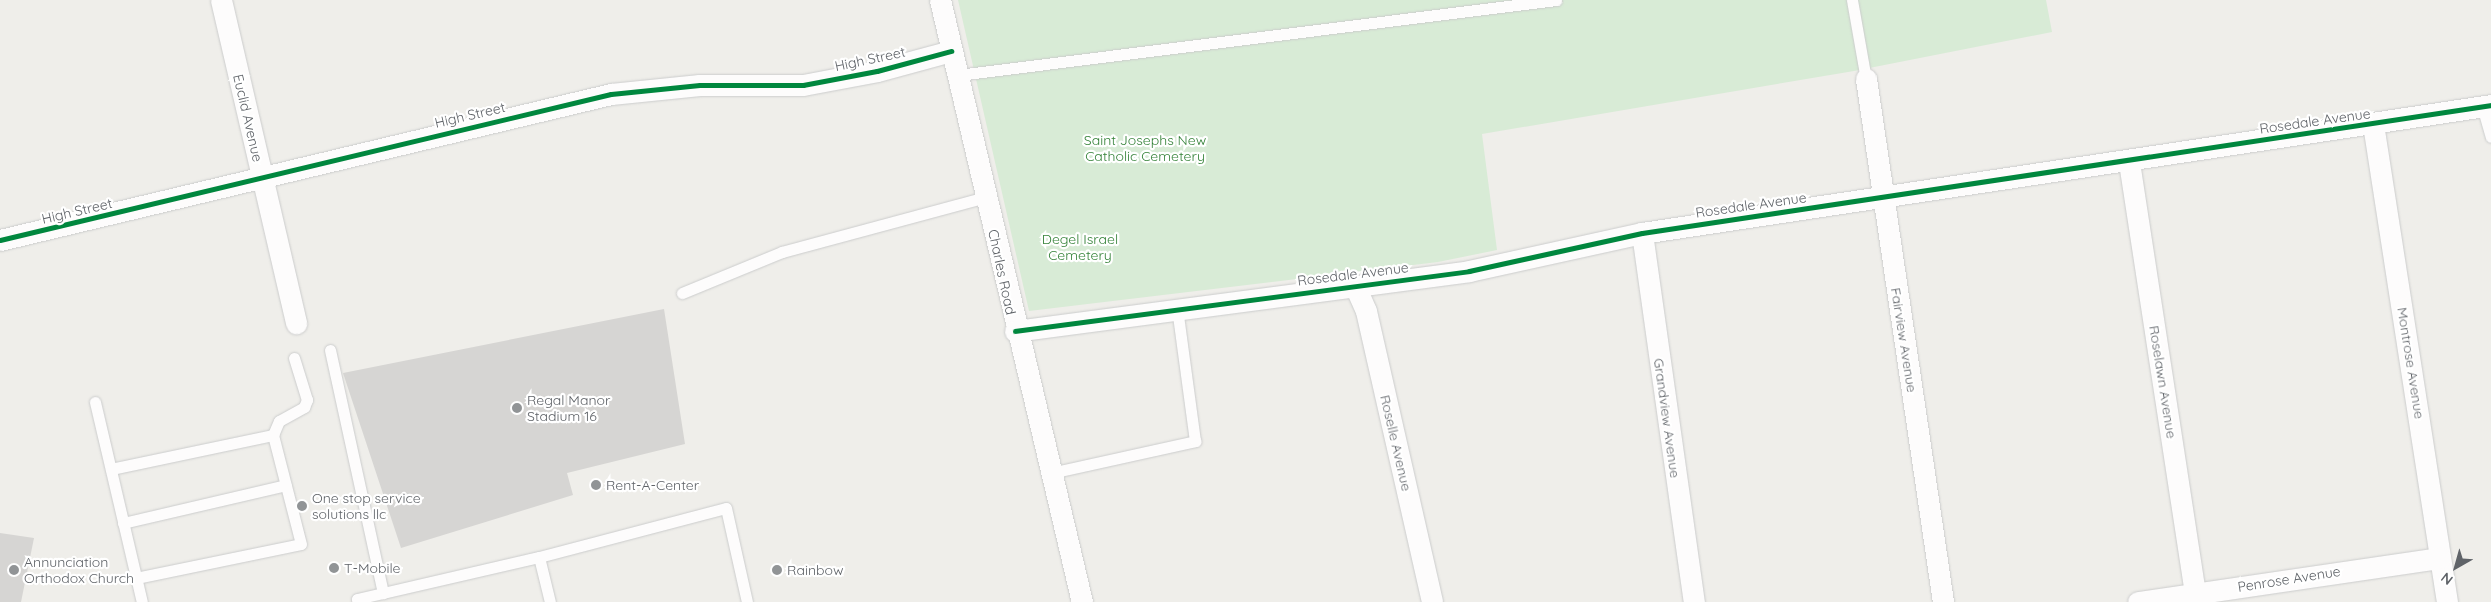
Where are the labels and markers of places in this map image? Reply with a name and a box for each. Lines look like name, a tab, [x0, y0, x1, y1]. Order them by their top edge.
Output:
place label: Regal Manor Stadium 16	[527, 392, 610, 424]
marker: Regal Manor Stadium 16	[511, 402, 523, 414]
place label: Rent-A-Center	[606, 477, 699, 493]
marker: Rent-A-Center	[590, 479, 602, 491]
place label: One stop service solutions llc	[312, 490, 421, 522]
marker: One stop service solutions llc	[296, 500, 308, 512]
place label: Annunciation Orthodox Church	[24, 554, 134, 586]
place label: T-Mobile	[344, 560, 400, 576]
marker: T-Mobile	[328, 562, 340, 574]
place label: Rainbow	[787, 562, 843, 578]
marker: Annunciation Orthodox Church	[8, 564, 20, 576]
marker: Rainbow	[771, 564, 783, 576]

